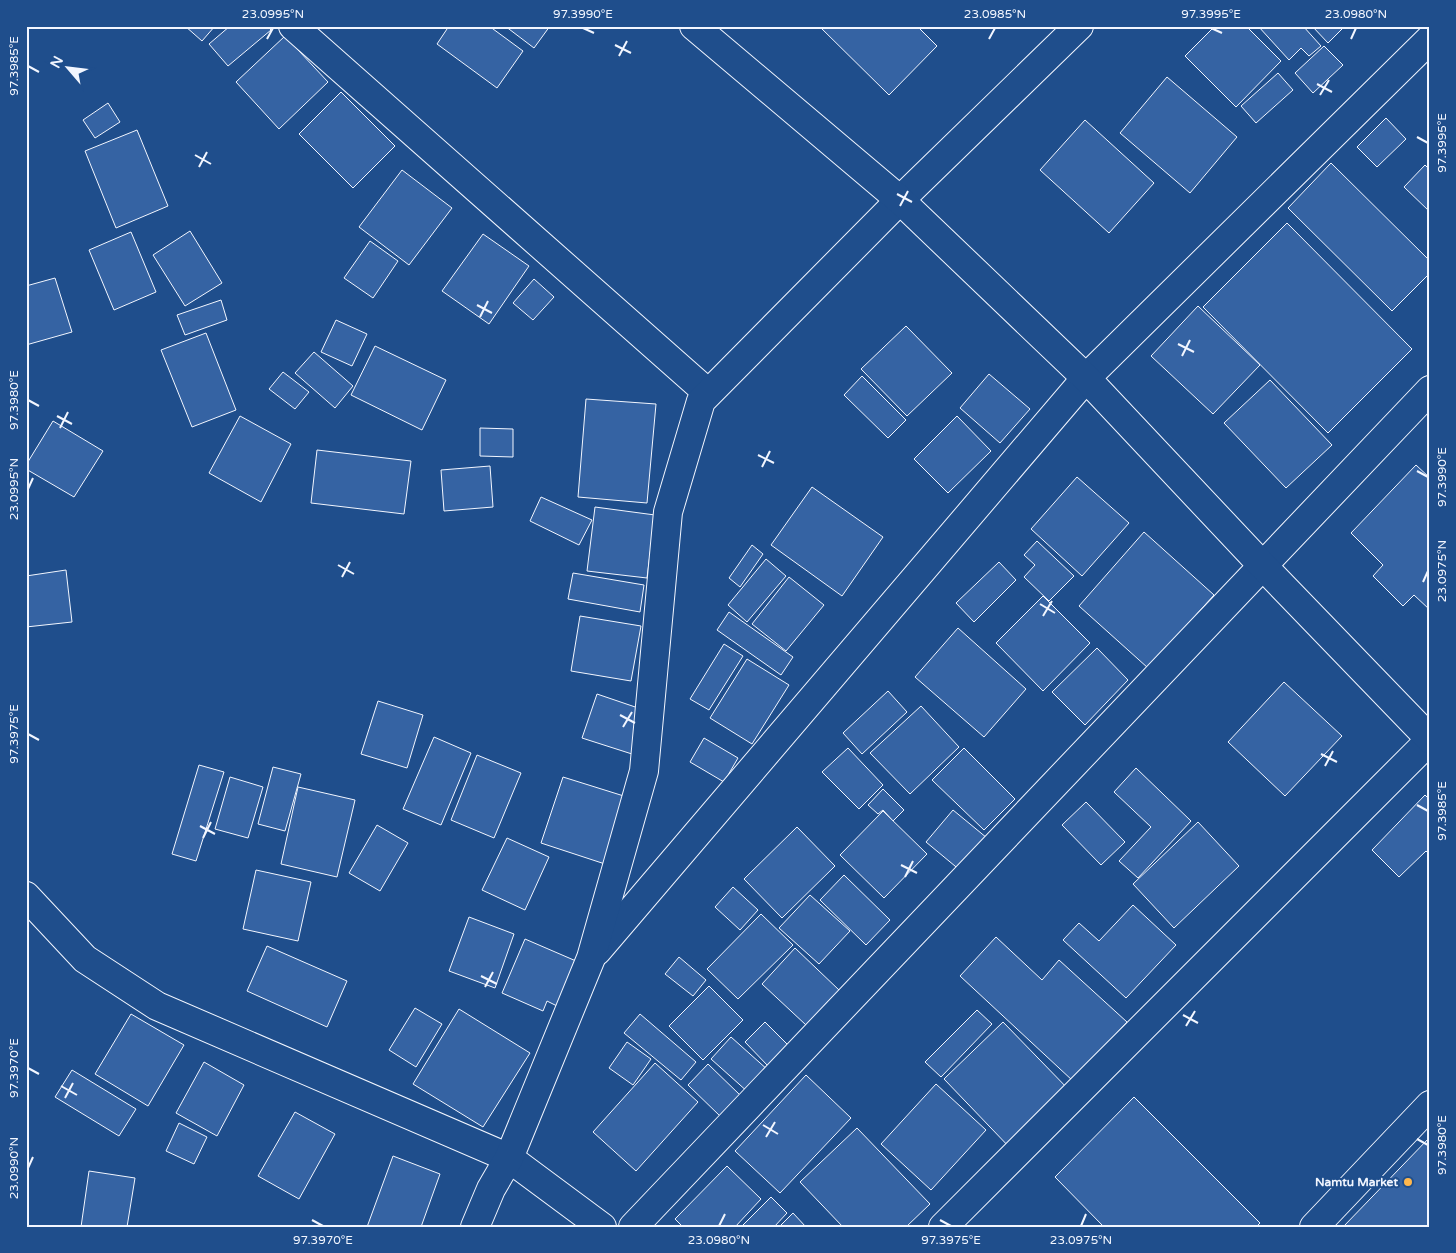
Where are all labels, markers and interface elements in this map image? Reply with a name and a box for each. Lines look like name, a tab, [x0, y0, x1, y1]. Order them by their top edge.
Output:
text: 23.0995°N	[242, 7, 304, 21]
text: 97.3990°E	[553, 7, 613, 21]
text: 23.0985°N	[964, 7, 1026, 21]
text: 97.3995°E	[1181, 7, 1241, 21]
text: 23.0980°N	[1325, 7, 1387, 21]
text: 97.3985°E	[7, 36, 21, 96]
north arrow	[42, 42, 92, 92]
text: N	[47, 53, 67, 71]
text: 97.3995°E	[1435, 113, 1449, 173]
text: 97.3980°E	[7, 370, 21, 430]
text: 97.3990°E	[1435, 447, 1449, 507]
text: 23.0995°N	[7, 458, 21, 520]
text: 23.0975°N	[1435, 540, 1449, 602]
text: 97.3975°E	[7, 704, 21, 764]
text: 97.3985°E	[1435, 781, 1449, 841]
text: 97.3970°E	[7, 1038, 21, 1098]
text: 97.3980°E	[1435, 1115, 1449, 1175]
text: 23.0990°N	[7, 1137, 21, 1199]
place label: Namtu Market	[1315, 1175, 1398, 1189]
marker: Namtu Market	[1402, 1176, 1414, 1188]
text: 97.3970°E	[293, 1233, 353, 1247]
text: 23.0980°N	[688, 1233, 750, 1247]
text: 97.3975°E	[921, 1233, 981, 1247]
text: 23.0975°N	[1050, 1233, 1112, 1247]

